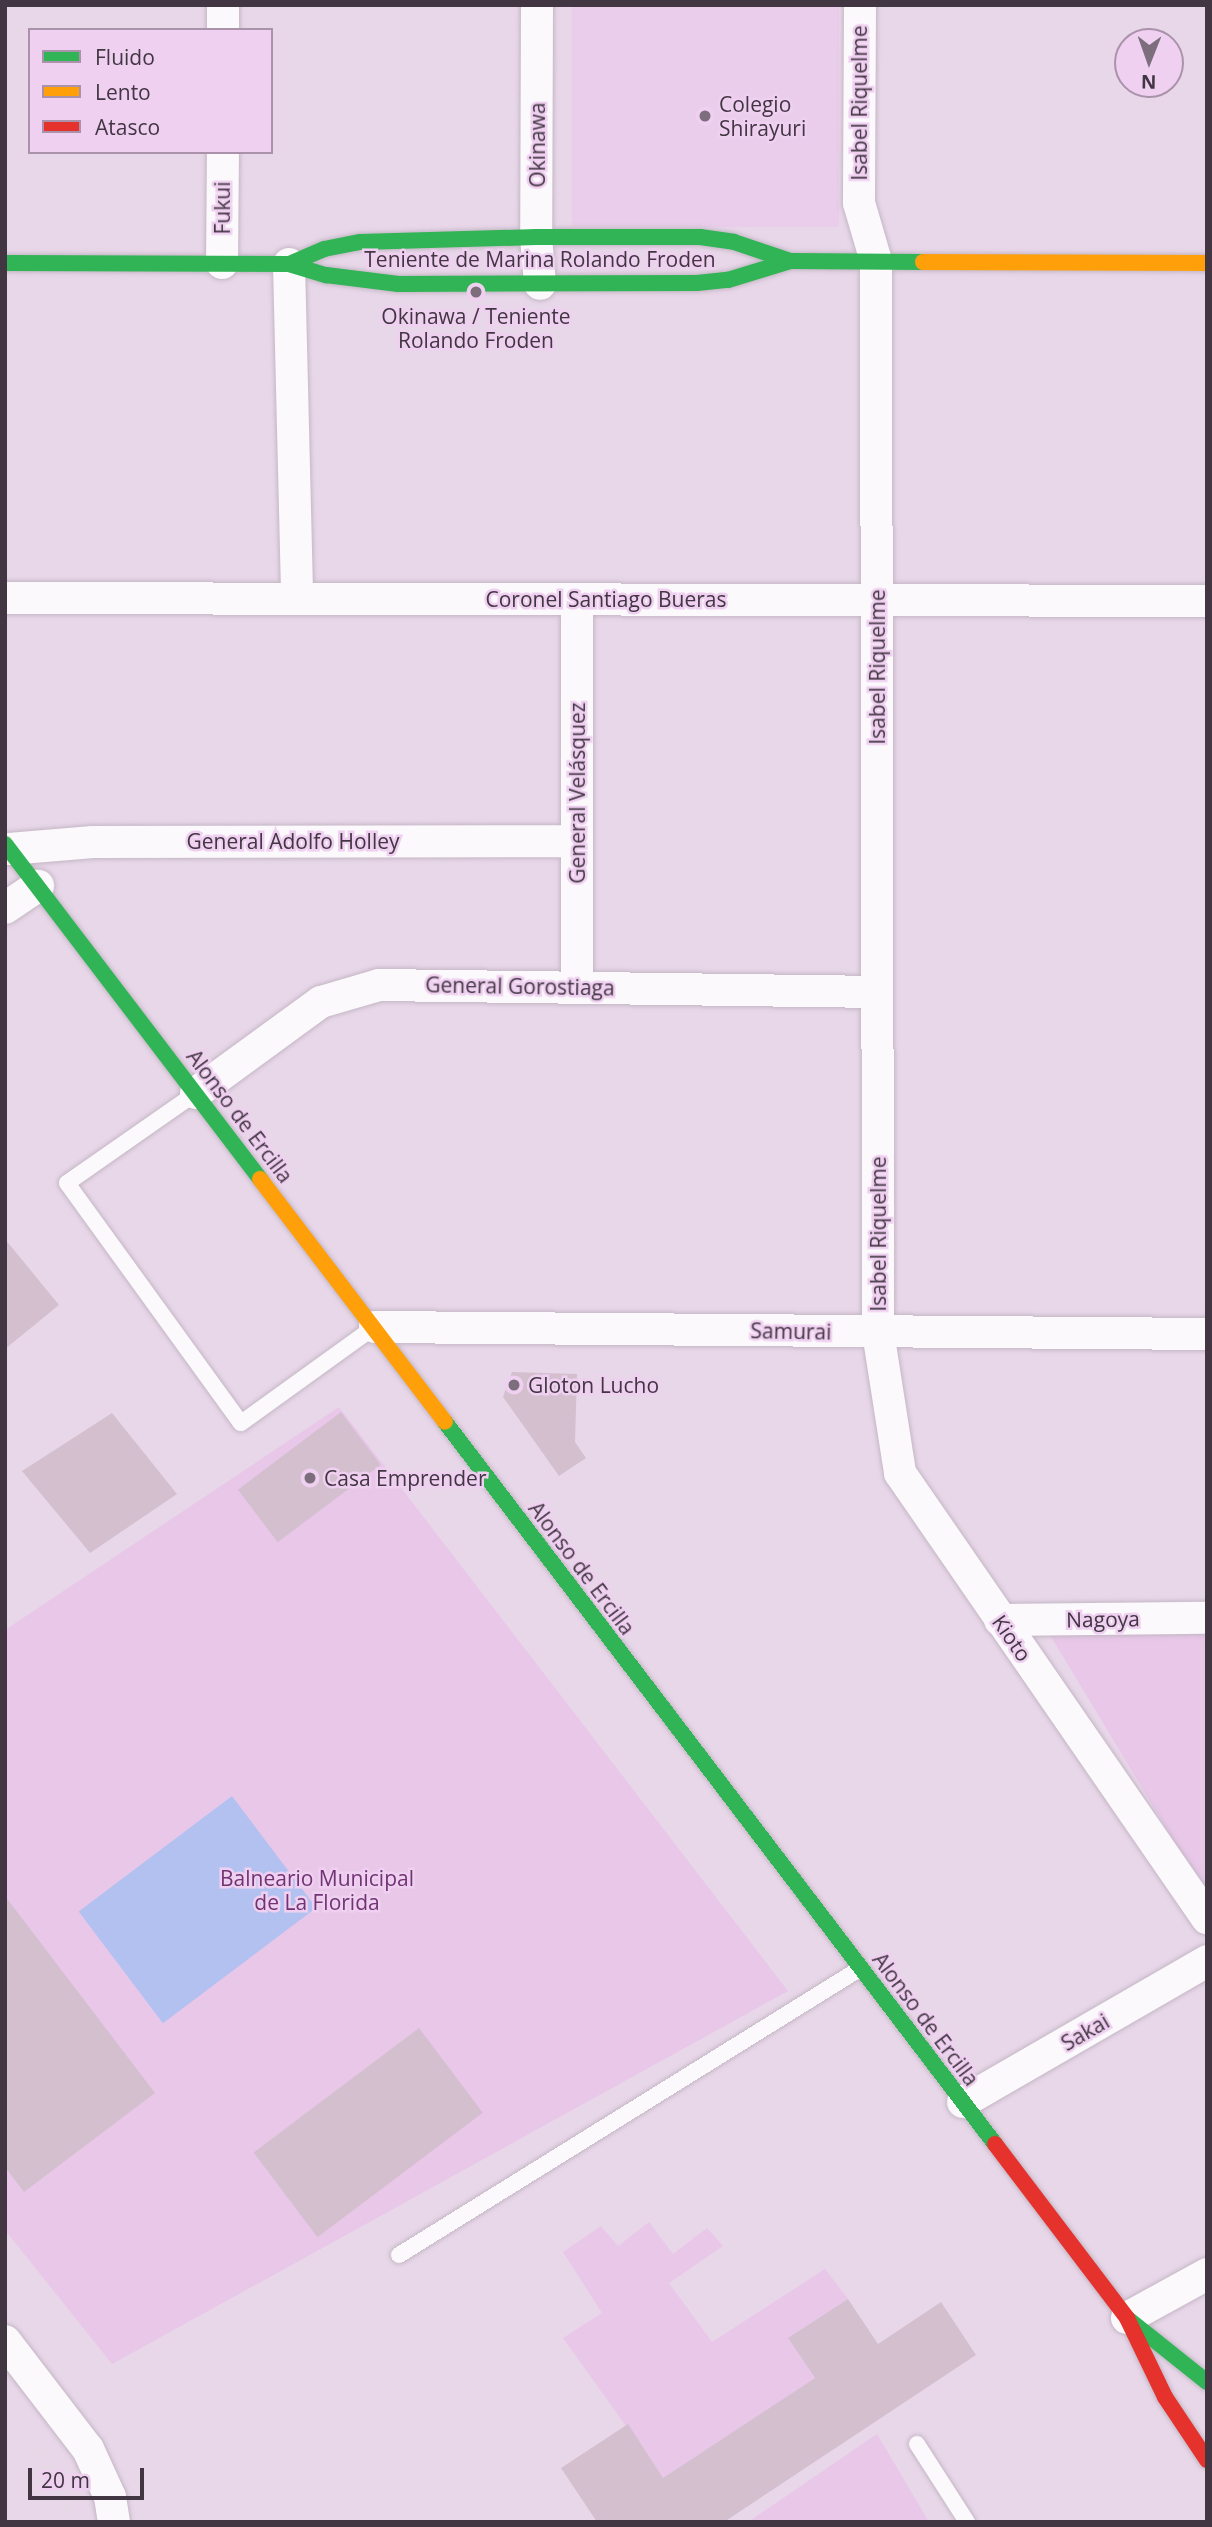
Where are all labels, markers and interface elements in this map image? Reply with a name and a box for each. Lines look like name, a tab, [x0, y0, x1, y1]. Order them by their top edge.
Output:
street label: Isabel Riquelme	[846, 25, 872, 181]
legend	[28, 28, 273, 154]
north arrow	[1114, 28, 1184, 98]
text: Fluido	[95, 43, 155, 71]
text: N	[1141, 69, 1157, 95]
text: Lento	[95, 78, 151, 106]
place label: Colegio Shirayuri	[719, 91, 806, 141]
street label: Okinawa	[524, 102, 550, 188]
marker: Colegio Shirayuri	[697, 108, 713, 124]
text: Atasco	[95, 113, 160, 141]
street label: Fukui	[209, 182, 235, 234]
street label: Teniente de Marina Rolando Froden	[364, 246, 716, 272]
marker: Okinawa / Teniente Rolando Froden	[468, 284, 484, 300]
place label: Okinawa / Teniente Rolando Froden	[381, 303, 571, 353]
street label: Coronel Santiago Bueras	[485, 586, 727, 612]
street label: Isabel Riquelme	[864, 589, 890, 745]
street label: General Velásquez	[564, 702, 590, 884]
street label: General Adolfo Holley	[187, 828, 399, 854]
street label: General Gorostiaga	[425, 972, 615, 1000]
street label: Alonso de Ercilla	[182, 1044, 298, 1188]
street label: Isabel Riquelme	[865, 1156, 891, 1312]
street label: Samurai	[750, 1318, 832, 1344]
place label: Gloton Lucho	[528, 1372, 659, 1398]
marker: Gloton Lucho	[506, 1377, 522, 1393]
place label: Casa Emprender	[324, 1465, 486, 1491]
marker: Casa Emprender	[302, 1470, 318, 1486]
street label: Alonso de Ercilla	[524, 1496, 640, 1640]
street label: Nagoya	[1066, 1606, 1140, 1632]
street label: Kioto	[987, 1610, 1037, 1666]
park label: Balneario Municipal de La Florida	[220, 1865, 414, 1915]
street label: Alonso de Ercilla	[868, 1947, 984, 2091]
street label: Sakai	[1057, 2008, 1113, 2056]
scale bar	[32, 2454, 147, 2498]
text: 20 m	[41, 2466, 90, 2494]

